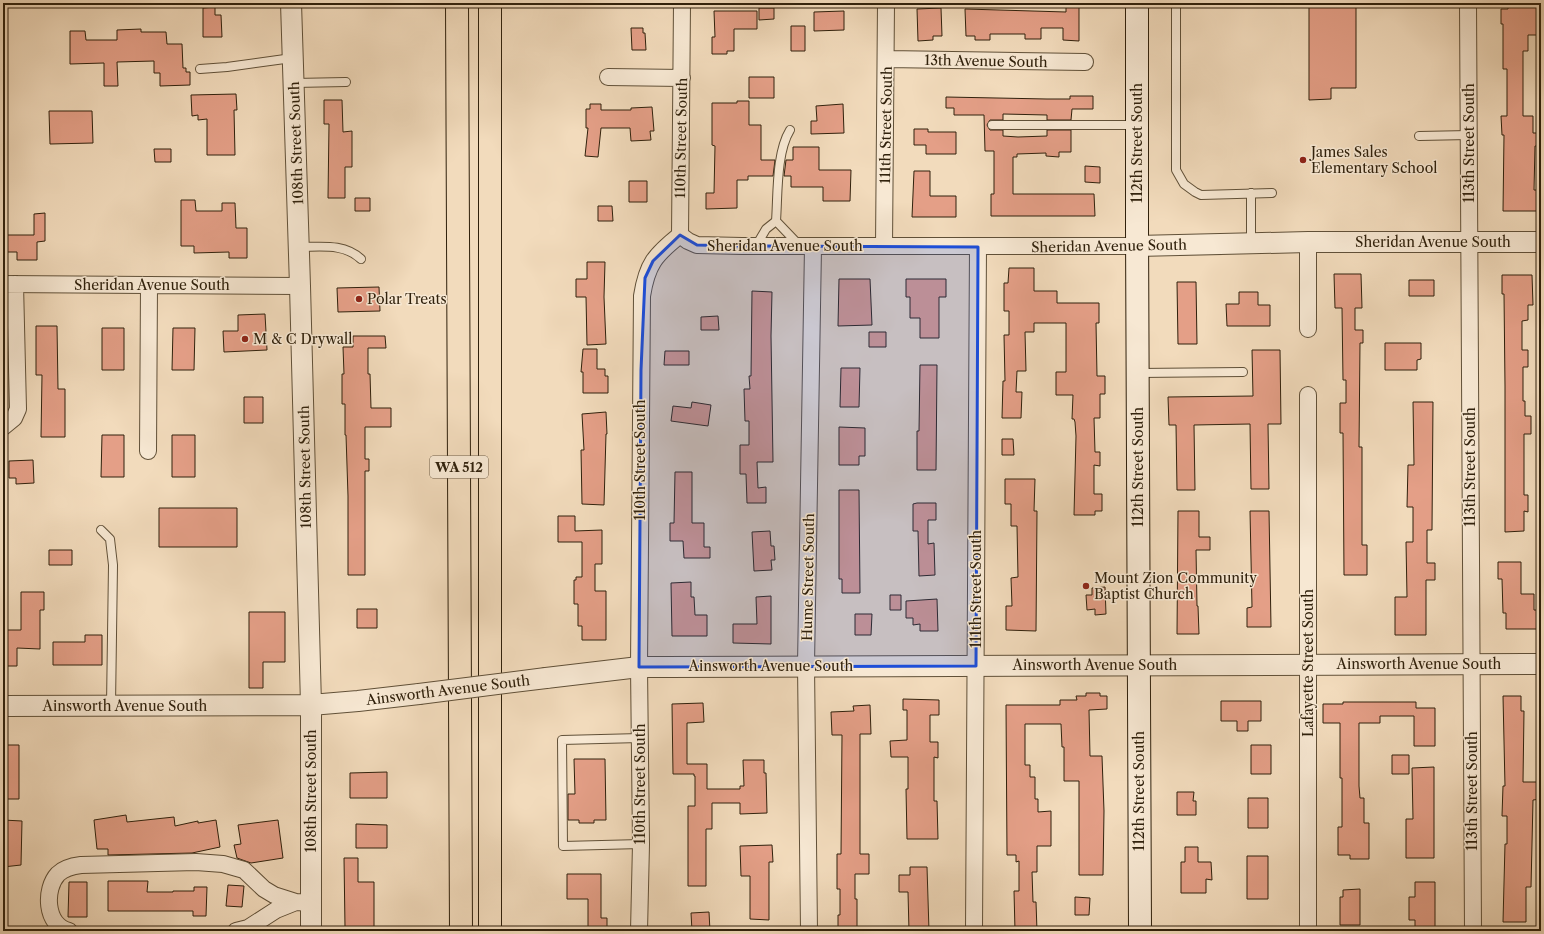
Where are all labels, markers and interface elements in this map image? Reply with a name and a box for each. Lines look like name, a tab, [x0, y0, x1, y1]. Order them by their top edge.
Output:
street label: 13th Avenue South	[924, 51, 1048, 71]
street label: 111th Street South	[876, 66, 896, 184]
street label: 110th Street South	[671, 77, 691, 199]
street label: 108th Street South	[285, 81, 307, 205]
street label: 112th Street South	[1128, 83, 1146, 203]
street label: 113th Street South	[1460, 83, 1478, 203]
place label: James Sales Elementary School	[1309, 143, 1437, 177]
marker: James Sales Elementary School	[1298, 155, 1308, 165]
street label: Sheridan Avenue South	[1355, 233, 1511, 251]
street label: Sheridan Avenue South	[1031, 236, 1187, 256]
street label: Sheridan Avenue South	[707, 237, 863, 255]
street label: Sheridan Avenue South	[74, 276, 230, 294]
place label: Polar Treats	[367, 290, 447, 308]
marker: Polar Treats	[354, 294, 364, 304]
place label: M & C Drywall	[253, 330, 352, 348]
marker: M & C Drywall	[240, 334, 250, 344]
street label: 110th Street South	[631, 399, 649, 520]
street label: 108th Street South	[295, 405, 315, 529]
street label: 112th Street South	[1129, 407, 1147, 527]
street label: 113th Street South	[1461, 407, 1479, 527]
road number: WA 512	[430, 456, 488, 478]
street label: Hume Street South	[798, 513, 818, 641]
street label: 111th Street South	[967, 530, 985, 648]
place label: Mount Zion Community Baptist Church	[1094, 569, 1257, 603]
marker: Mount Zion Community Baptist Church	[1081, 581, 1091, 591]
street label: Lafayette Street South	[1299, 589, 1317, 737]
street label: Ainsworth Avenue South	[1336, 655, 1502, 673]
street label: Ainsworth Avenue South	[1012, 656, 1178, 674]
street label: Ainsworth Avenue South	[688, 657, 854, 675]
street label: Ainsworth Avenue South	[364, 671, 531, 709]
street label: Ainsworth Avenue South	[42, 697, 208, 715]
street label: 110th Street South	[631, 723, 649, 844]
street label: 108th Street South	[302, 729, 320, 853]
street label: 112th Street South	[1130, 731, 1148, 851]
street label: 113th Street South	[1463, 731, 1481, 851]

